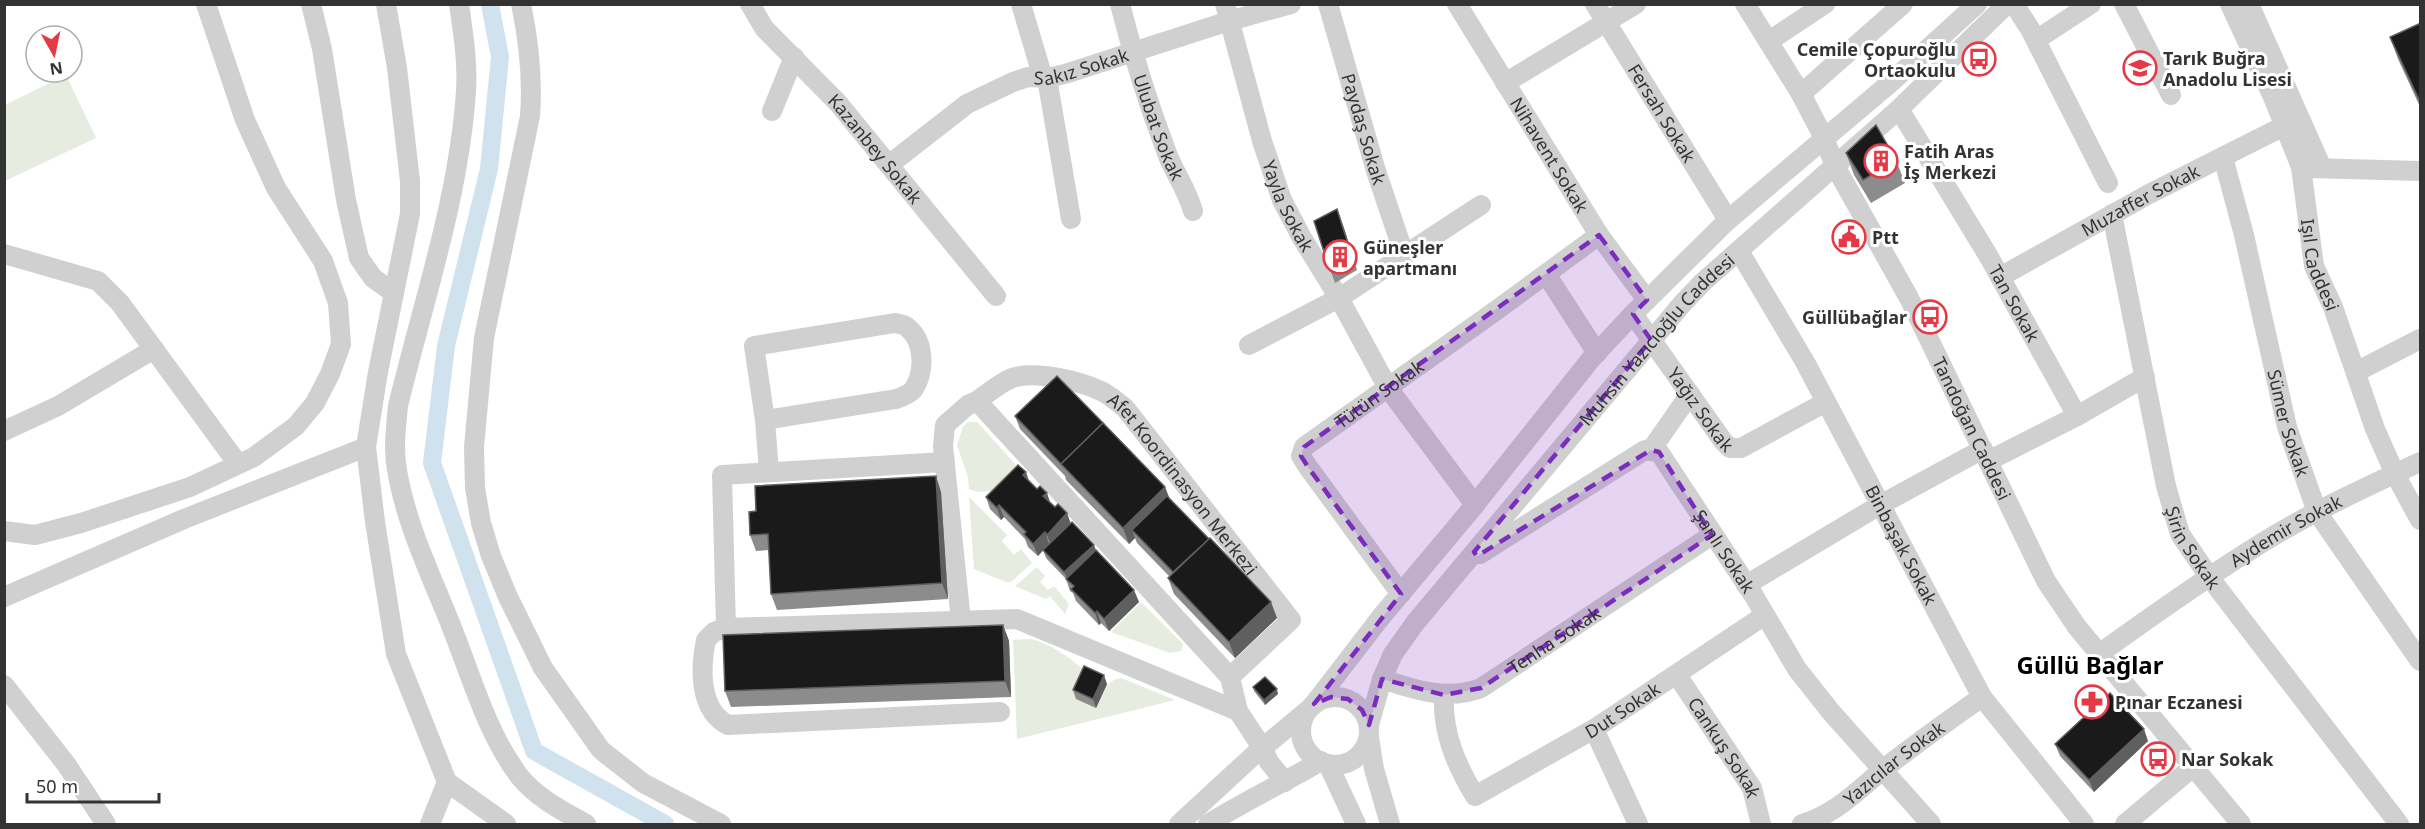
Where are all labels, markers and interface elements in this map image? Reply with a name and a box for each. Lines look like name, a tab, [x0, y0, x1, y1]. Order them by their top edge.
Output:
north arrow	[24, 24, 84, 84]
place label: Cemile Çopuroğlu Ortaokulu	[1797, 37, 1956, 82]
bus stop icon: Cemile Çopuroğlu Ortaokulu	[1961, 41, 1997, 77]
street label: Sakız Sokak	[1033, 42, 1132, 90]
place label: Tarık Buğra Anadolu Lisesi	[2163, 46, 2292, 91]
school or university icon: Tarık Buğra Anadolu Lisesi	[2122, 50, 2158, 86]
text: N	[48, 57, 64, 81]
street label: Fersah Sokak	[1623, 59, 1702, 167]
street label: Paydaş Sokak	[1337, 70, 1392, 188]
street label: Ulubat Sokak	[1128, 71, 1190, 185]
street label: Kazanbey Sokak	[823, 88, 928, 209]
street label: Nihavent Sokak	[1505, 93, 1595, 217]
place label: Fatih Aras İş Merkezi	[1904, 139, 1996, 184]
building icon: Fatih Aras İş Merkezi	[1863, 143, 1899, 179]
street label: Yayla Sokak	[1257, 157, 1320, 256]
street label: Muzaffer Sokak	[2077, 158, 2204, 241]
street label: Işıl Caddesi	[2296, 217, 2345, 314]
public building icon: Ptt	[1831, 219, 1867, 255]
place label: Ptt	[1872, 225, 1899, 249]
place label: Güneşler apartmanı	[1363, 235, 1457, 280]
building icon: Güneşler apartmanı	[1322, 239, 1358, 275]
street label: Muhsin Yazıcıoğlu Caddesi	[1574, 248, 1739, 430]
street label: Tan Sokak	[1984, 260, 2046, 346]
bus stop icon: Güllübağlar	[1912, 299, 1948, 335]
place label: Güllübağlar	[1802, 305, 1907, 329]
street label: Tandoğan Caddesi	[1927, 353, 2017, 504]
street label: Tütün Sokak	[1330, 354, 1429, 434]
street label: Yağız Sokak	[1662, 362, 1739, 457]
street label: Sümer Sokak	[2262, 367, 2316, 480]
street label: Afet Koordinasyon Merkezi	[1103, 387, 1263, 580]
street label: Binbaşak Sokak	[1860, 481, 1943, 609]
street label: Aydemir Sokak	[2225, 489, 2346, 572]
street label: Şirin Sokak	[2160, 503, 2226, 594]
street label: Şanlı Sokak	[1688, 505, 1761, 598]
street label: Tenha Sokak	[1503, 600, 1605, 679]
district label: Güllü Bağlar	[2017, 648, 2164, 681]
street label: Dut Sokak	[1581, 676, 1665, 744]
pharmacy icon: Pınar Eczanesi	[2074, 684, 2110, 720]
place label: Pınar Eczanesi	[2115, 690, 2243, 714]
street label: Cankuş Sokak	[1683, 692, 1766, 801]
street label: Yazıcılar Sokak	[1838, 715, 1950, 810]
bus stop icon: Nar Sokak	[2140, 741, 2176, 777]
place label: Nar Sokak	[2181, 747, 2274, 771]
scale bar	[27, 766, 159, 804]
text: 50 m	[36, 774, 78, 798]

